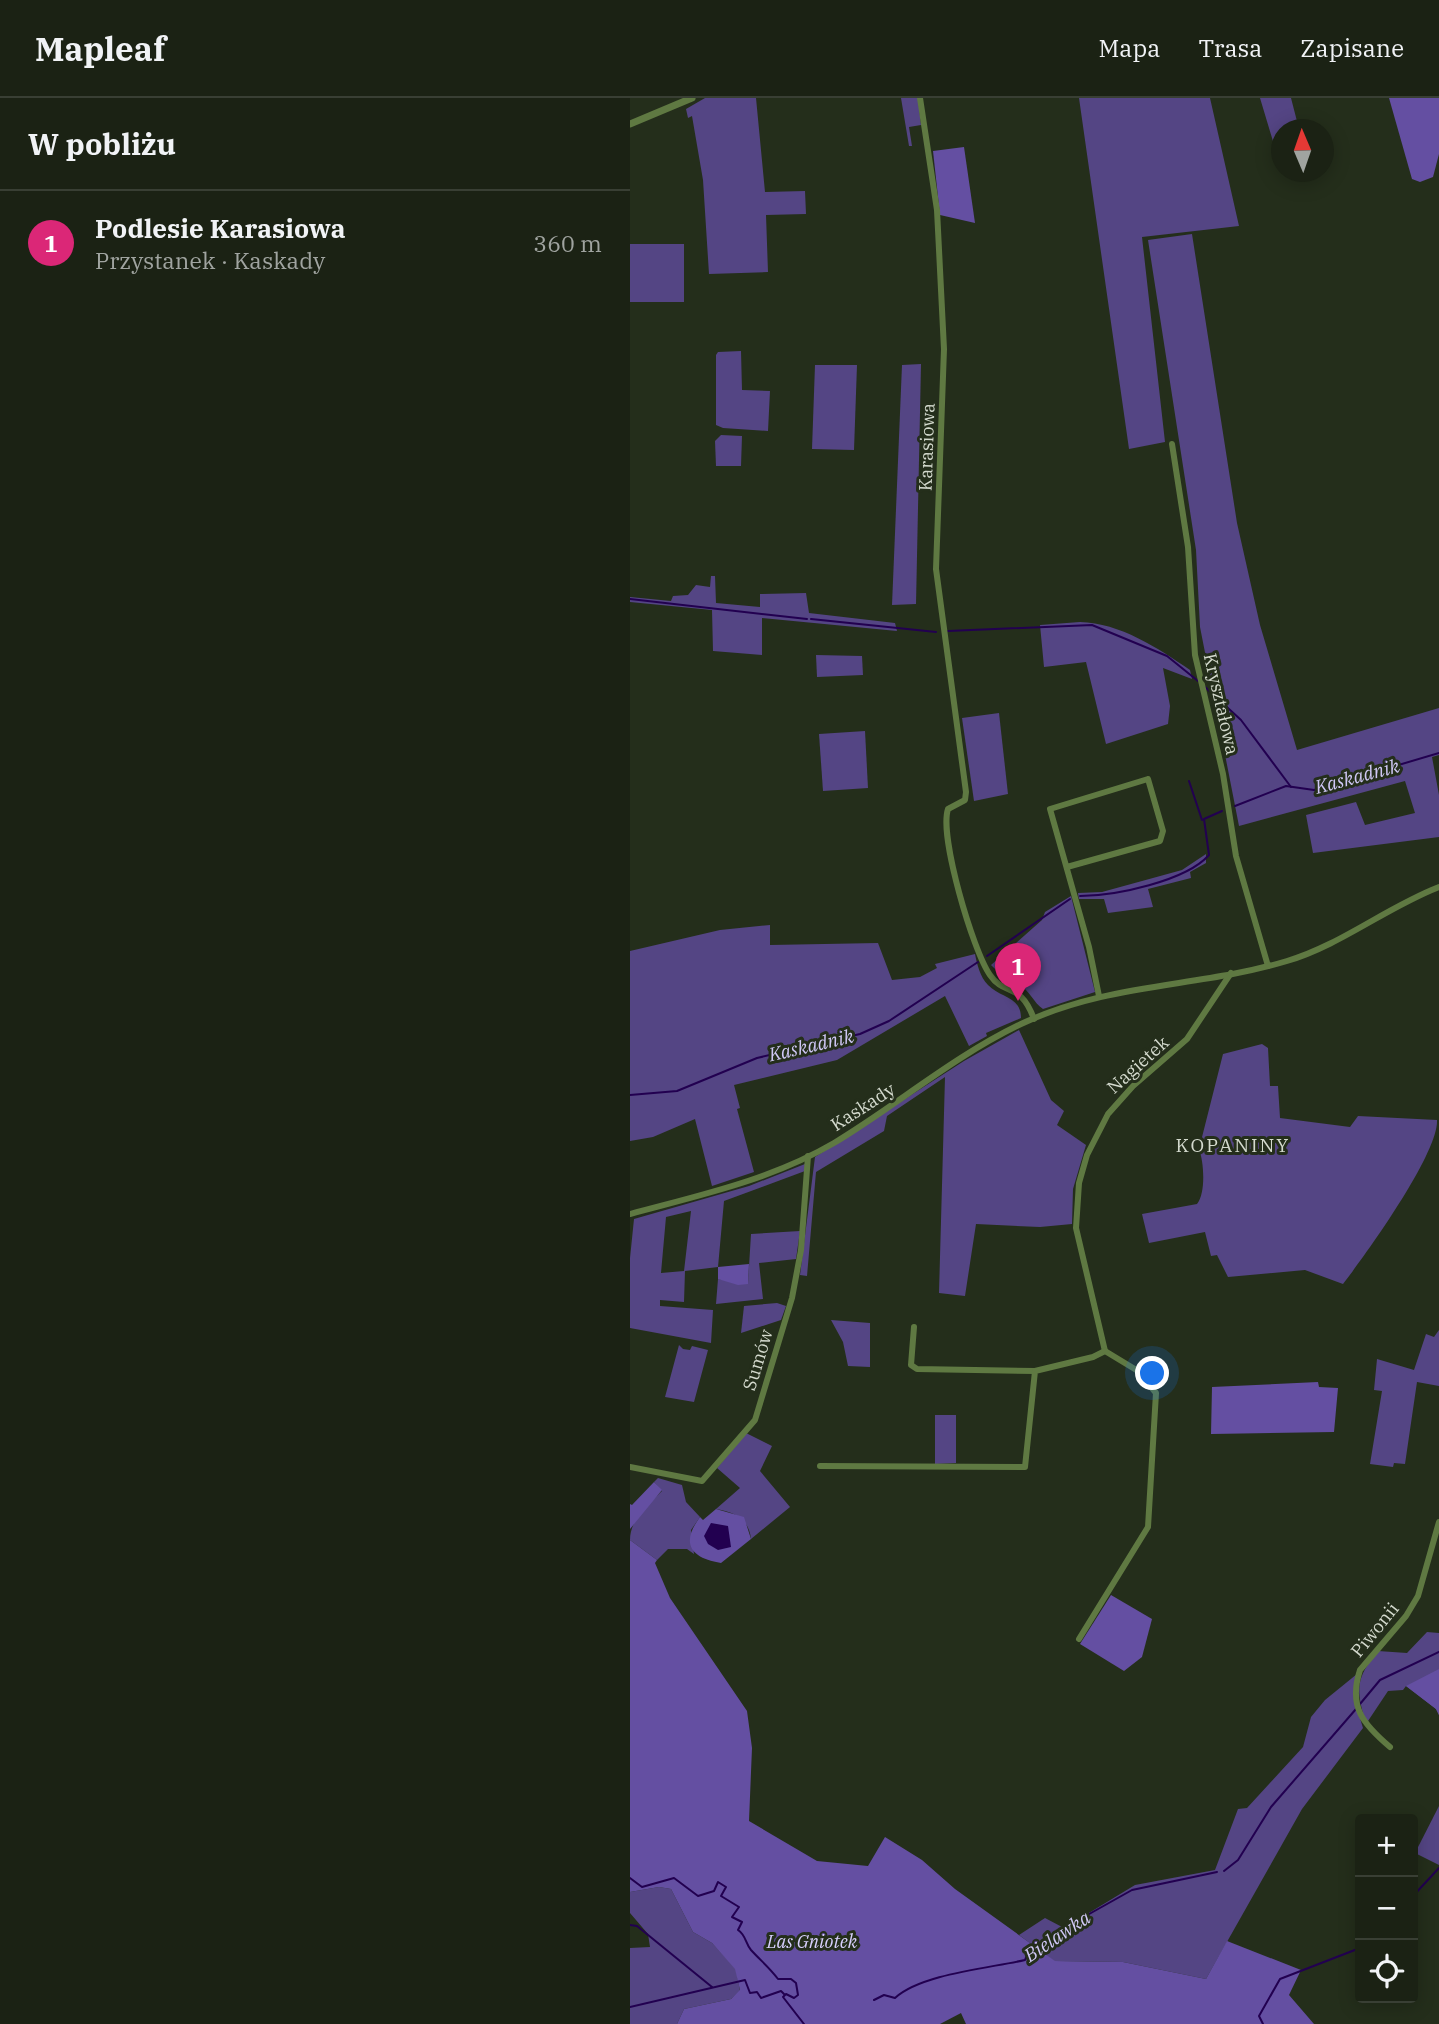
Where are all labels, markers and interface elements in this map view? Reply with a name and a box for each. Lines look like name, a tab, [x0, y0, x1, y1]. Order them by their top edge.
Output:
text: Mapleaf	[35, 27, 166, 70]
text: Mapa	[1098, 32, 1160, 64]
text: Trasa	[1198, 32, 1262, 64]
text: Zapisane	[1300, 32, 1404, 64]
north arrow	[1271, 119, 1334, 182]
text: W pobliżu	[28, 124, 176, 163]
text: Podlesie Karasiowa	[95, 211, 346, 245]
text: 1	[44, 228, 58, 258]
text: 360 m	[533, 228, 602, 258]
text: Przystanek · Kaskady	[95, 245, 325, 275]
street label: Karasiowa	[913, 402, 940, 491]
street label: Kryształowa	[1199, 651, 1244, 757]
water label: Kaskadnik	[1311, 753, 1403, 799]
pin: 1	[995, 943, 1041, 1001]
water label: Kaskadnik	[765, 1023, 857, 1067]
street label: Nagietek	[1102, 1031, 1174, 1098]
street label: Kaskady	[826, 1077, 899, 1136]
district label: KOPANINY	[1176, 1133, 1290, 1157]
street label: Sumów	[737, 1326, 778, 1393]
your location	[1135, 1356, 1169, 1390]
street label: Piwonii	[1346, 1597, 1404, 1662]
map controls	[1355, 1814, 1418, 2003]
button: +	[1355, 1814, 1418, 1877]
button: −	[1355, 1877, 1418, 1940]
water label: Bielawka	[1018, 1905, 1095, 1967]
park label: Las Gniotek	[766, 1930, 858, 1953]
button: locate	[1355, 1940, 1418, 2003]

